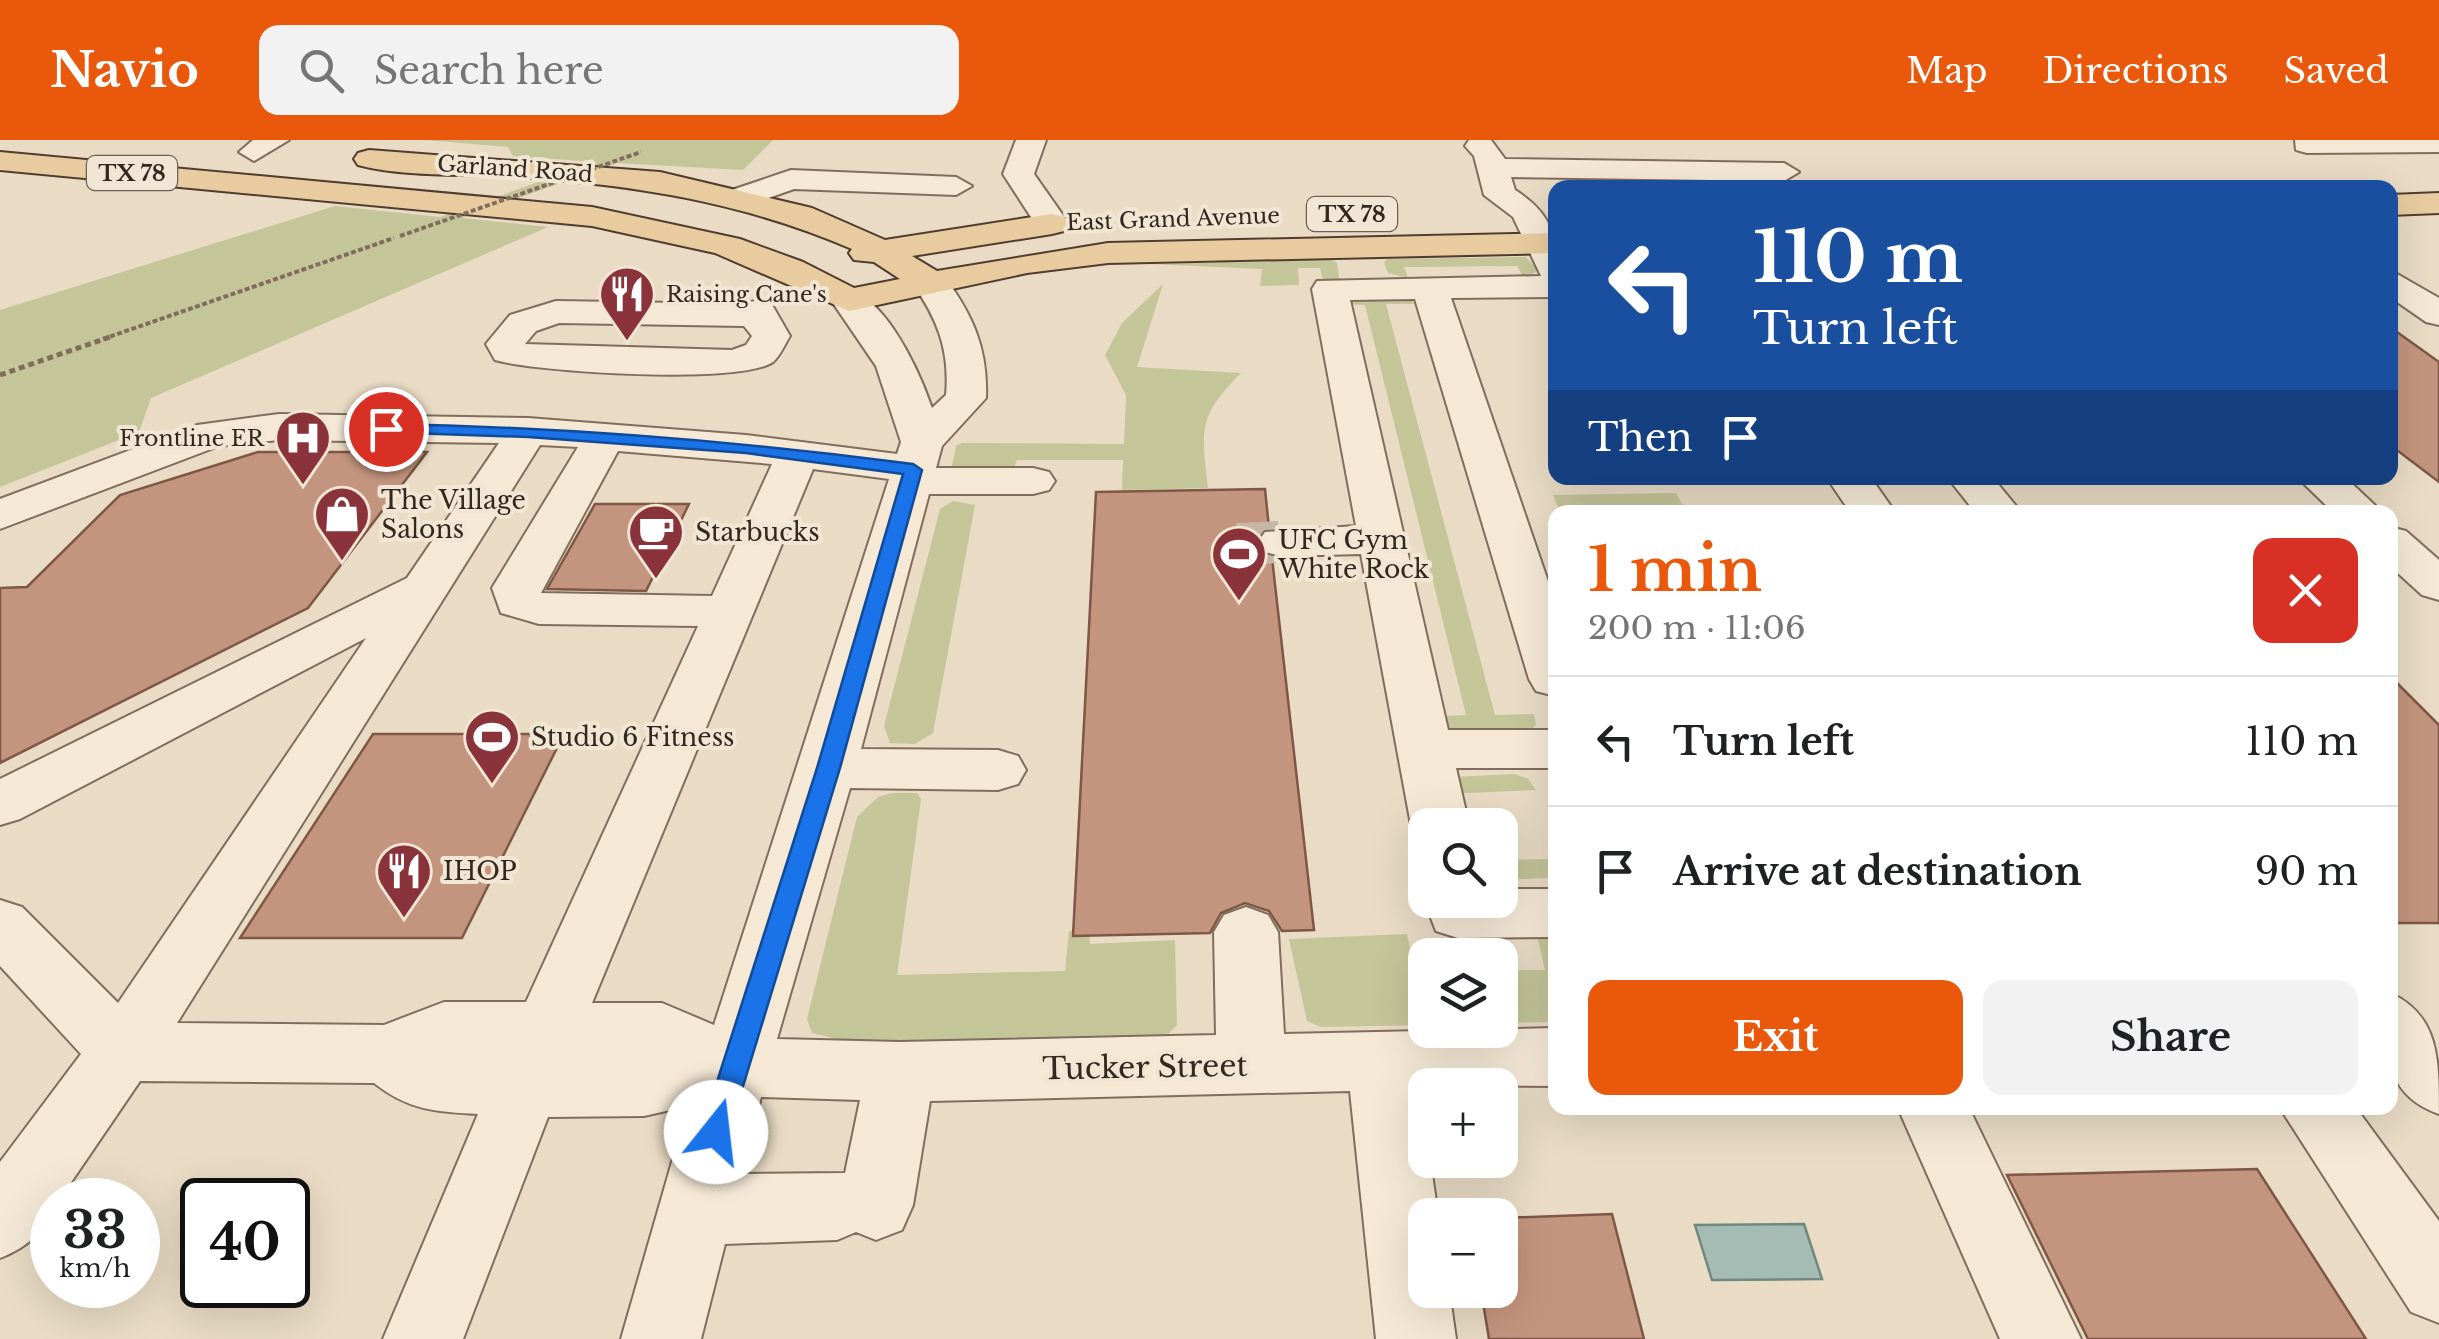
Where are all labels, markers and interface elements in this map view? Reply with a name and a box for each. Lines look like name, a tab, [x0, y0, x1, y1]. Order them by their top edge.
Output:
search box	[259, 25, 959, 115]
text: Navio	[50, 40, 199, 100]
icon: search	[294, 43, 349, 98]
text: Search here	[374, 47, 604, 94]
text: Map	[1906, 49, 1987, 92]
text: Directions	[2042, 49, 2228, 92]
text: Saved	[2283, 49, 2389, 92]
street label: Garland Road	[436, 150, 594, 188]
road number: TX 78	[87, 156, 177, 190]
road number: TX 78	[1307, 197, 1397, 231]
street label: East Grand Avenue	[1066, 202, 1280, 236]
text: 110 m	[1753, 214, 1963, 301]
icon: left	[1588, 220, 1718, 350]
restaurant icon: Raising Cane's	[597, 264, 657, 343]
place label: Raising Cane's	[666, 281, 827, 308]
text: Turn left	[1753, 300, 1958, 356]
pin	[344, 387, 429, 472]
icon: arrive	[359, 402, 414, 457]
hospital icon: Frontline ER	[273, 408, 333, 487]
icon: arrive	[1713, 410, 1768, 465]
text: Then	[1588, 414, 1693, 461]
place label: Frontline ER	[119, 425, 265, 452]
shop icon: The Village Salons	[312, 484, 372, 563]
place label: The Village Salons	[381, 485, 526, 545]
cafe icon: Starbucks	[626, 502, 686, 581]
place label: Starbucks	[695, 517, 819, 548]
sports icon: UFC Gym White Rock	[1209, 524, 1269, 603]
place label: UFC Gym White Rock	[1277, 525, 1430, 585]
text: 1 min	[1588, 533, 1762, 607]
button: close	[2253, 538, 2358, 643]
text: 200 m · 11:06	[1588, 608, 1806, 648]
sports icon: Studio 6 Fitness	[462, 707, 522, 786]
icon: left	[1588, 714, 1643, 769]
text: Turn left	[1673, 718, 1854, 765]
text: 110 m	[2245, 718, 2358, 765]
place label: Studio 6 Fitness	[531, 722, 734, 753]
map controls	[1408, 808, 1518, 1308]
button: search	[1408, 808, 1518, 918]
restaurant icon: IHOP	[374, 841, 434, 920]
icon: arrive	[1588, 844, 1643, 899]
text: Arrive at destination	[1673, 848, 2082, 895]
text: 90 m	[2255, 848, 2358, 895]
place label: IHOP	[443, 856, 517, 887]
button: layers	[1408, 938, 1518, 1048]
button: Exit	[1588, 980, 1963, 1095]
button: Share	[1983, 980, 2358, 1095]
street label: Tucker Street	[1042, 1047, 1249, 1087]
button: +	[1408, 1068, 1518, 1178]
position arrow	[664, 1080, 768, 1184]
speed limit sign: 40	[180, 1178, 310, 1308]
button: −	[1408, 1198, 1518, 1308]
text: 33	[63, 1199, 127, 1262]
text: km/h	[60, 1253, 130, 1284]

